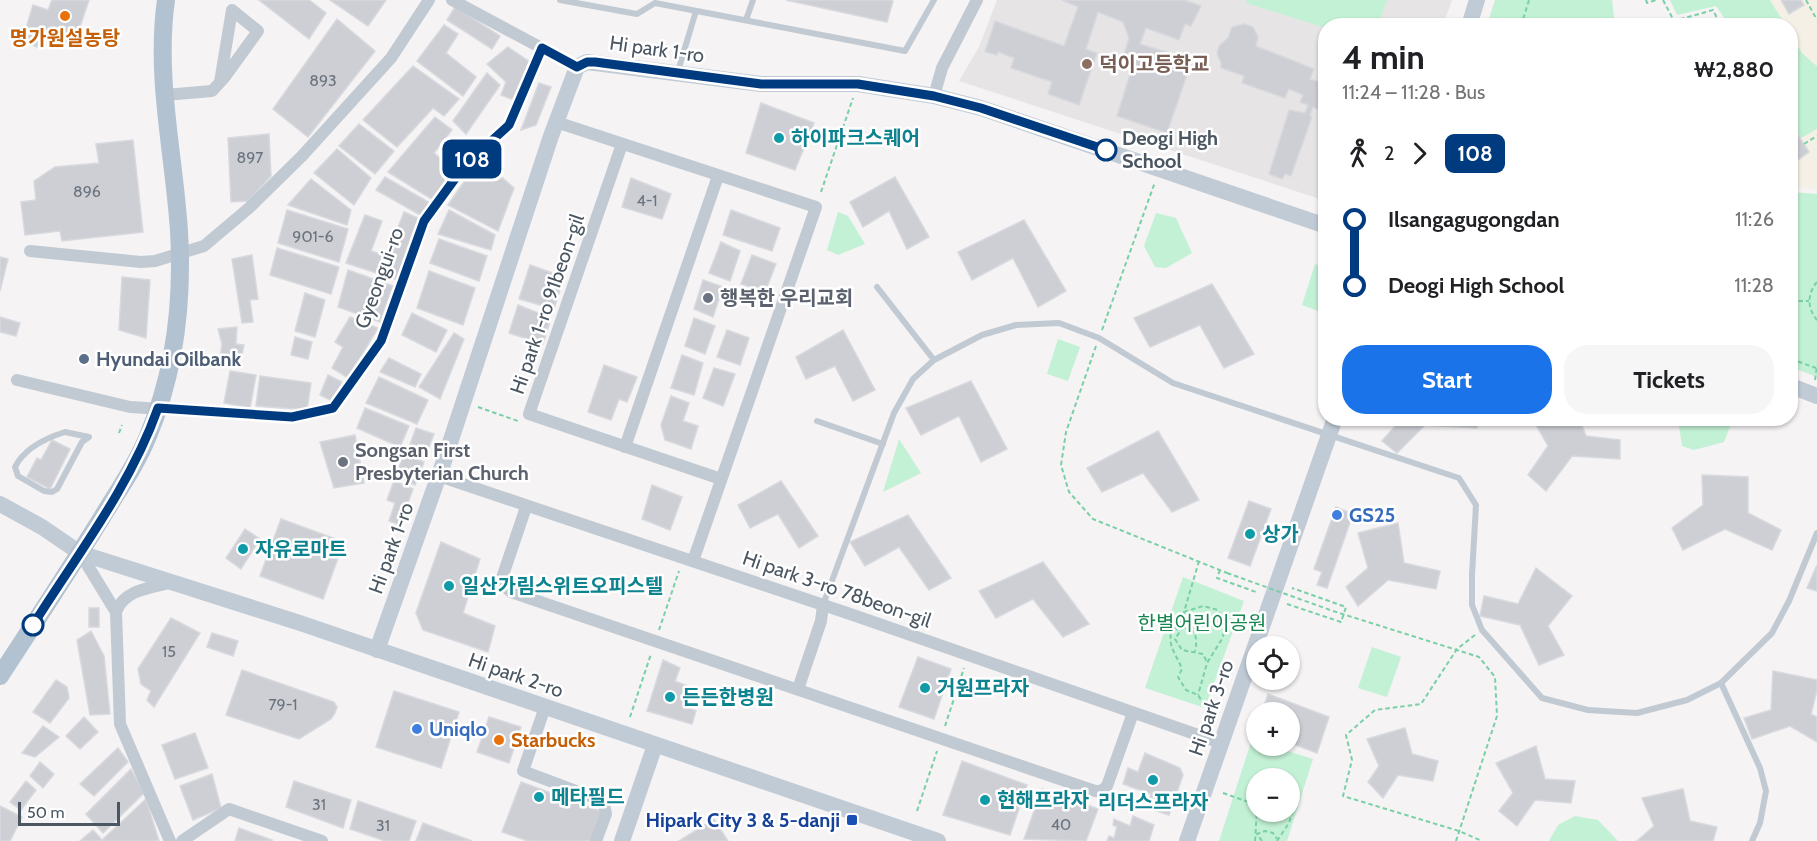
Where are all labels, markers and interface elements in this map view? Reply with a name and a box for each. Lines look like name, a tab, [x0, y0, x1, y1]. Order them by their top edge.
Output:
marker: 명가원설농탕	[58, 9, 72, 23]
place label: 명가원설농탕	[10, 26, 120, 50]
street label: Hi park 1-ro	[608, 30, 706, 68]
text: 4 min	[1342, 37, 1425, 77]
place label: 덕이고등학교	[1099, 52, 1209, 76]
text: ₩2,880	[1694, 56, 1774, 83]
marker: 덕이고등학교	[1080, 57, 1094, 71]
house number: 893	[309, 71, 337, 90]
text: 11:24 – 11:28 · Bus	[1342, 80, 1485, 104]
place label: 하이파크스퀘어	[791, 126, 920, 150]
place label: Deogi High School	[1122, 126, 1218, 173]
marker: 하이파크스퀘어	[772, 131, 786, 145]
icon: walk	[1342, 137, 1375, 170]
icon: forward	[1403, 137, 1436, 170]
marker: Deogi High School	[1095, 139, 1117, 161]
line badge: 108	[438, 140, 506, 178]
text: 2	[1384, 141, 1394, 165]
text: 108	[1457, 141, 1493, 166]
text: 108	[454, 147, 490, 172]
house number: 897	[237, 148, 263, 167]
house number: 896	[73, 182, 101, 201]
house number: 4-1	[636, 191, 658, 210]
text: Ilsangagugongdan	[1388, 206, 1560, 233]
text: 11:26	[1735, 207, 1774, 231]
street label: Hi park 1-ro 91beon-gil	[505, 211, 589, 397]
street label: Gyeongui-ro	[350, 224, 408, 332]
house number: 901-6	[292, 227, 334, 246]
text: Deogi High School	[1388, 272, 1564, 299]
text: 11:28	[1734, 273, 1774, 297]
place label: 행복한 우리교회	[720, 286, 853, 310]
marker: 행복한 우리교회	[701, 291, 715, 305]
button: Start	[1342, 345, 1552, 414]
button: Tickets	[1564, 345, 1774, 414]
place label: Hyundai Oilbank	[96, 347, 241, 371]
marker: Hyundai Oilbank	[77, 352, 91, 366]
place label: Songsan First Presbyterian Church	[355, 438, 529, 485]
marker: Songsan First Presbyterian Church	[336, 455, 350, 469]
street label: Hi park 1-ro	[363, 499, 419, 597]
place label: GS25	[1349, 503, 1395, 527]
marker: GS25	[1330, 508, 1344, 522]
place label: 상가	[1262, 522, 1299, 546]
marker: 상가	[1243, 527, 1257, 541]
place label: 자유로마트	[255, 537, 347, 561]
marker: 자유로마트	[236, 542, 250, 556]
street label: Hi park 3-ro 78beon-gil	[740, 545, 935, 633]
place label: 일산가림스위트오피스텔	[461, 574, 663, 598]
marker: 일산가림스위트오피스텔	[442, 579, 456, 593]
park label: 한별어린이공원	[1138, 611, 1266, 635]
unlabelled marker	[22, 614, 44, 636]
map controls	[1246, 636, 1300, 822]
button: locate	[1246, 636, 1300, 690]
house number: 15	[162, 642, 176, 661]
street label: Hi park 2-ro	[465, 648, 567, 702]
street label: Hi park 3-ro	[1183, 657, 1239, 759]
place label: 거원프라자	[937, 676, 1030, 700]
marker: 거원프라자	[918, 681, 932, 695]
place label: 든든한병원	[682, 685, 774, 709]
marker: 든든한병원	[663, 690, 677, 704]
house number: 79-1	[269, 695, 297, 714]
button: +	[1246, 702, 1300, 756]
place label: Uniqlo	[429, 717, 487, 741]
marker: Uniqlo	[410, 722, 424, 736]
place label: Starbucks	[511, 728, 596, 752]
marker: Starbucks	[492, 733, 506, 747]
button: −	[1246, 768, 1300, 822]
marker: 리더스프라자	[1146, 773, 1160, 787]
place label: 메타필드	[551, 785, 625, 809]
place label: 현해프라자	[997, 788, 1090, 812]
marker: 메타필드	[532, 790, 546, 804]
place label: 리더스프라자	[1098, 790, 1209, 814]
marker: 현해프라자	[978, 793, 992, 807]
house number: 31	[312, 795, 326, 814]
scale bar	[18, 799, 120, 826]
text: 50 m	[27, 803, 64, 822]
place label: Hipark City 3 & 5-danji	[646, 808, 840, 832]
marker: Hipark City 3 & 5-danji	[845, 813, 859, 827]
house number: 40	[1051, 815, 1071, 834]
house number: 31	[376, 816, 390, 835]

